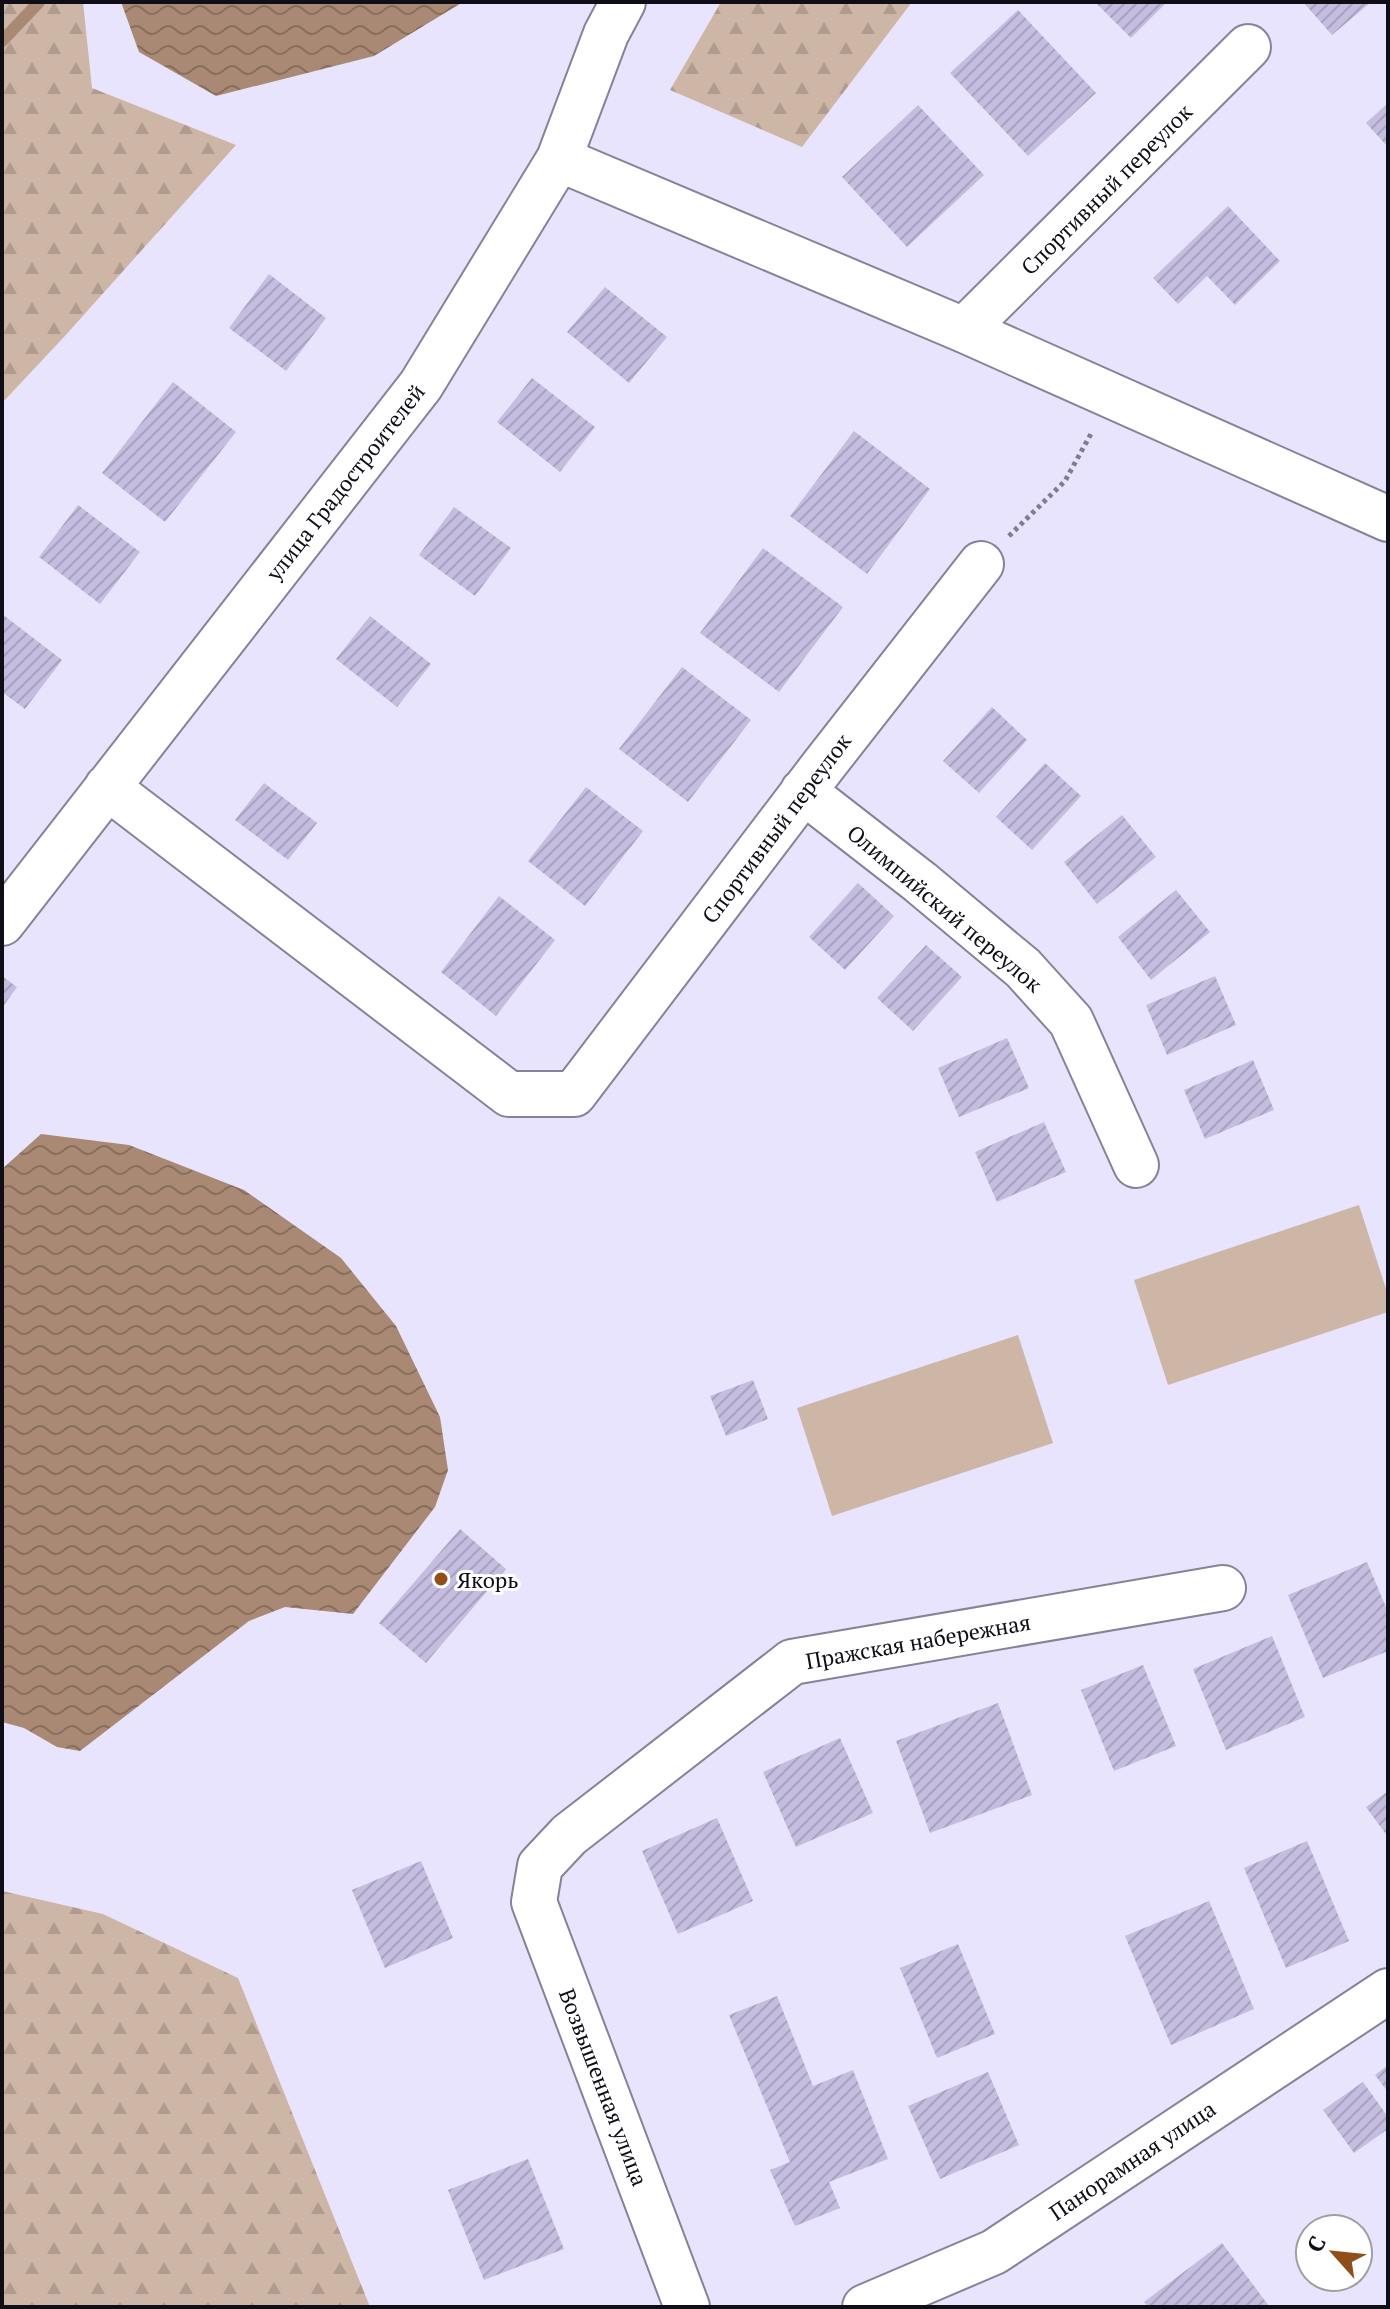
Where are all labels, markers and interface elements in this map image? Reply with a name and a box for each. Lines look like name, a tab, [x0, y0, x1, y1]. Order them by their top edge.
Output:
street label: Спортивный переулок	[1014, 97, 1198, 281]
street label: улица Градостроителей	[259, 378, 431, 587]
street label: Спортивный переулок	[695, 727, 857, 929]
street label: Олимпийский переулок	[841, 818, 1049, 998]
place label: Якорь	[457, 1565, 518, 1594]
marker: Якорь	[432, 1570, 450, 1588]
street label: Пражская набережная	[803, 1607, 1033, 1675]
street label: Возвышенная улица	[553, 1984, 655, 2190]
street label: Панорамная улица	[1043, 2094, 1221, 2226]
north arrow	[1294, 2213, 1374, 2293]
text: С	[1300, 2231, 1332, 2257]

